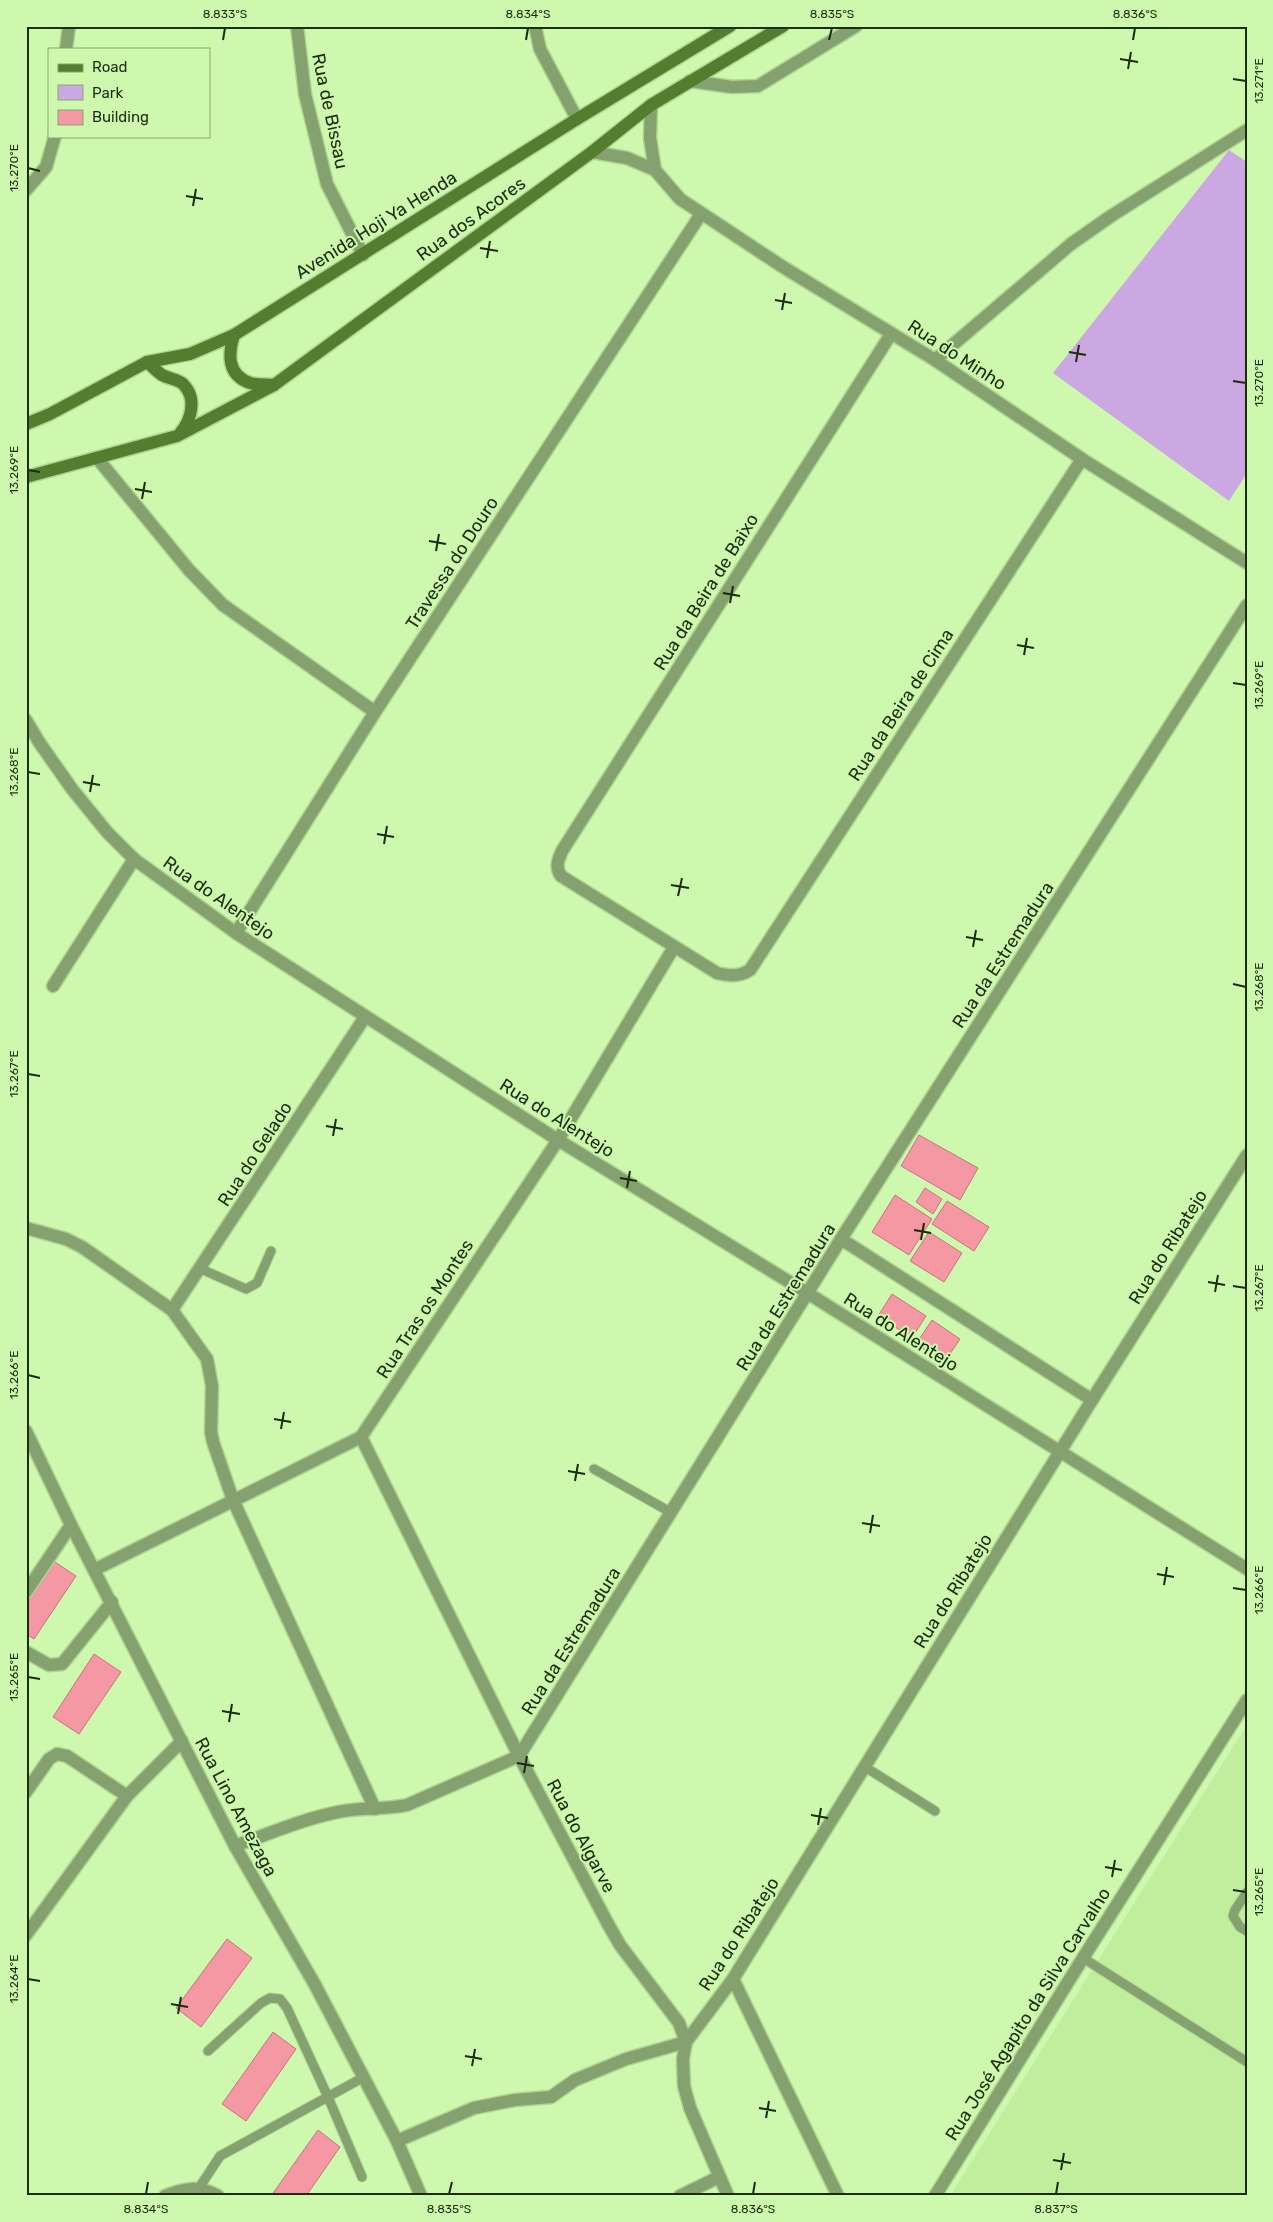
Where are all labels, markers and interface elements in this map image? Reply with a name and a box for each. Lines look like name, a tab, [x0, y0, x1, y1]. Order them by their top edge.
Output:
text: 8.833°S	[203, 7, 247, 21]
text: 8.834°S	[506, 7, 550, 21]
text: 8.835°S	[810, 7, 854, 21]
text: 8.836°S	[1113, 7, 1157, 21]
legend	[48, 48, 210, 138]
street label: Rua de Bissau	[307, 51, 353, 171]
text: Road	[92, 58, 128, 76]
text: 13.271°E	[1252, 58, 1266, 104]
text: Park	[92, 84, 123, 102]
text: Building	[92, 108, 149, 126]
text: 13.270°E	[7, 144, 21, 192]
street label: Avenida Hoji Ya Henda	[291, 166, 461, 284]
street label: Rua dos Acores	[412, 172, 530, 266]
street label: Rua do Minho	[904, 315, 1010, 395]
text: 13.270°E	[1252, 359, 1266, 407]
text: 13.269°E	[7, 446, 21, 494]
street label: Travessa do Douro	[401, 492, 503, 634]
street label: Rua da Beira de Baixo	[649, 509, 763, 675]
street label: Rua da Beira de Cima	[844, 625, 958, 785]
text: 13.269°E	[1252, 661, 1266, 709]
text: 13.268°E	[7, 747, 21, 797]
street label: Rua do Alentejo	[159, 851, 279, 945]
street label: Rua da Estremadura	[947, 878, 1059, 1032]
text: 13.268°E	[1252, 962, 1266, 1012]
text: 13.267°E	[7, 1050, 21, 1098]
street label: Rua do Alentejo	[496, 1074, 618, 1162]
street label: Rua do Gelado	[213, 1098, 297, 1210]
street label: Rua do Ribatejo	[1124, 1186, 1212, 1308]
street label: Rua da Estremadura	[732, 1219, 840, 1375]
street label: Rua Tras os Montes	[372, 1235, 478, 1383]
text: 13.267°E	[1252, 1264, 1266, 1312]
street label: Rua do Alentejo	[840, 1288, 962, 1376]
text: 13.266°E	[7, 1351, 21, 1399]
street label: Rua do Ribatejo	[909, 1530, 997, 1652]
street label: Rua da Estremadura	[517, 1563, 625, 1719]
text: 13.266°E	[1252, 1566, 1266, 1614]
text: 13.265°E	[7, 1653, 21, 1701]
street label: Rua Lino Amezaga	[190, 1734, 282, 1880]
street label: Rua do Algarve	[542, 1775, 620, 1897]
text: 13.265°E	[1252, 1868, 1266, 1916]
street label: Rua do Ribatejo	[694, 1873, 784, 1995]
street label: Rua José Agapito da Silva Carvalho	[941, 1883, 1115, 2145]
text: 13.264°E	[7, 1954, 21, 2004]
text: 8.834°S	[124, 2202, 168, 2216]
text: 8.835°S	[427, 2202, 471, 2216]
text: 8.836°S	[731, 2202, 775, 2216]
text: 8.837°S	[1034, 2202, 1078, 2216]

